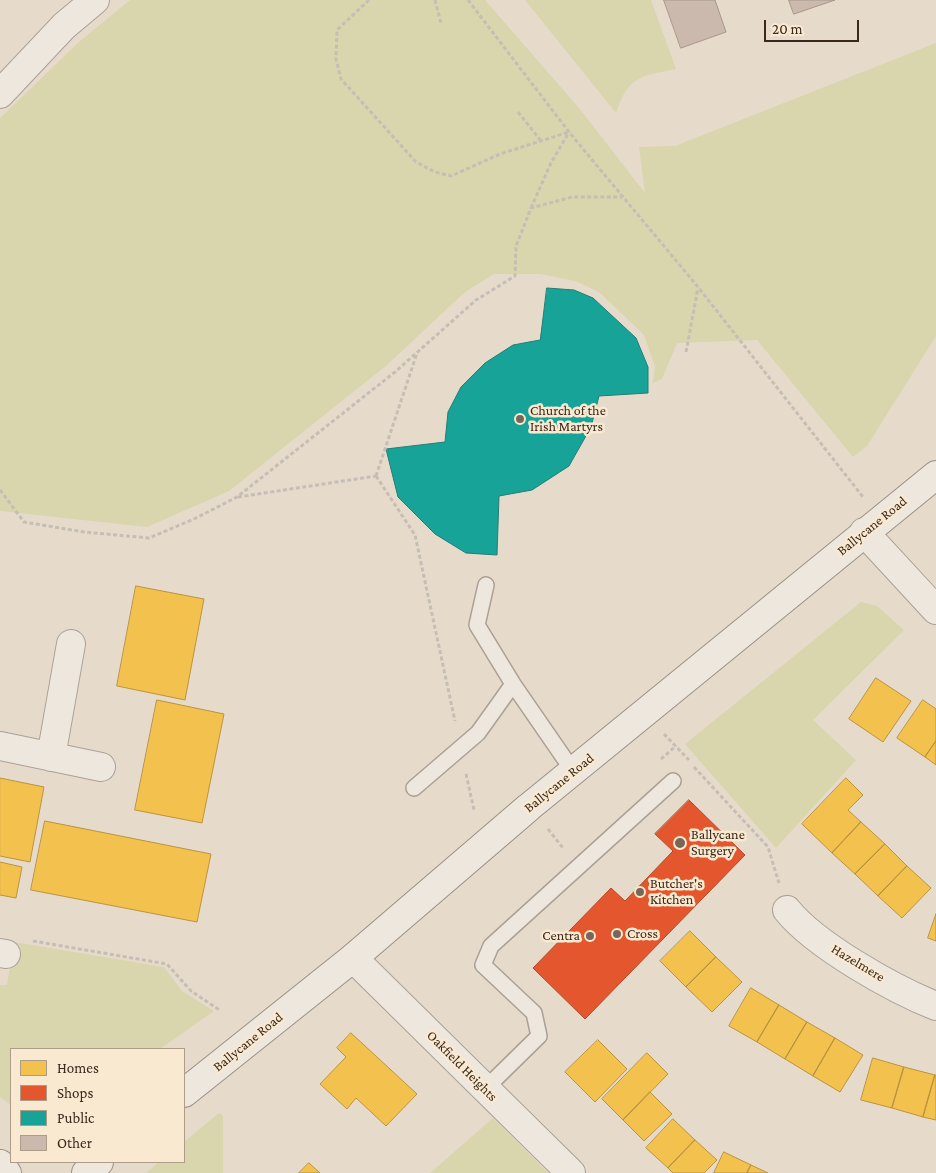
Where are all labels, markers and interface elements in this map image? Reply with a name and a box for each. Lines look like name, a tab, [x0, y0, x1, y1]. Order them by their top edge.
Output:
scale bar	[766, 10, 861, 42]
text: 20 m	[772, 21, 803, 37]
place label: Church of the Irish Martyrs	[530, 403, 606, 436]
marker: Church of the Irish Martyrs	[514, 413, 526, 425]
street label: Ballycane Road	[834, 493, 910, 559]
street label: Ballycane Road	[521, 750, 597, 816]
place label: Ballycane Surgery	[691, 827, 745, 860]
marker: Ballycane Surgery	[673, 836, 687, 850]
place label: Butcher's Kitchen	[650, 876, 703, 909]
marker: Butcher's Kitchen	[634, 886, 646, 898]
place label: Cross	[627, 926, 658, 942]
place label: Centra	[542, 928, 580, 944]
marker: Cross	[611, 928, 623, 940]
marker: Centra	[584, 930, 596, 942]
street label: Hazelmere	[828, 940, 888, 986]
street label: Ballycane Road	[210, 1009, 286, 1075]
street label: Oakfield Heights	[423, 1027, 501, 1105]
legend	[10, 1048, 185, 1163]
text: Homes	[57, 1060, 99, 1076]
text: Shops	[57, 1085, 93, 1101]
text: Public	[57, 1110, 94, 1126]
text: Other	[57, 1135, 92, 1151]

